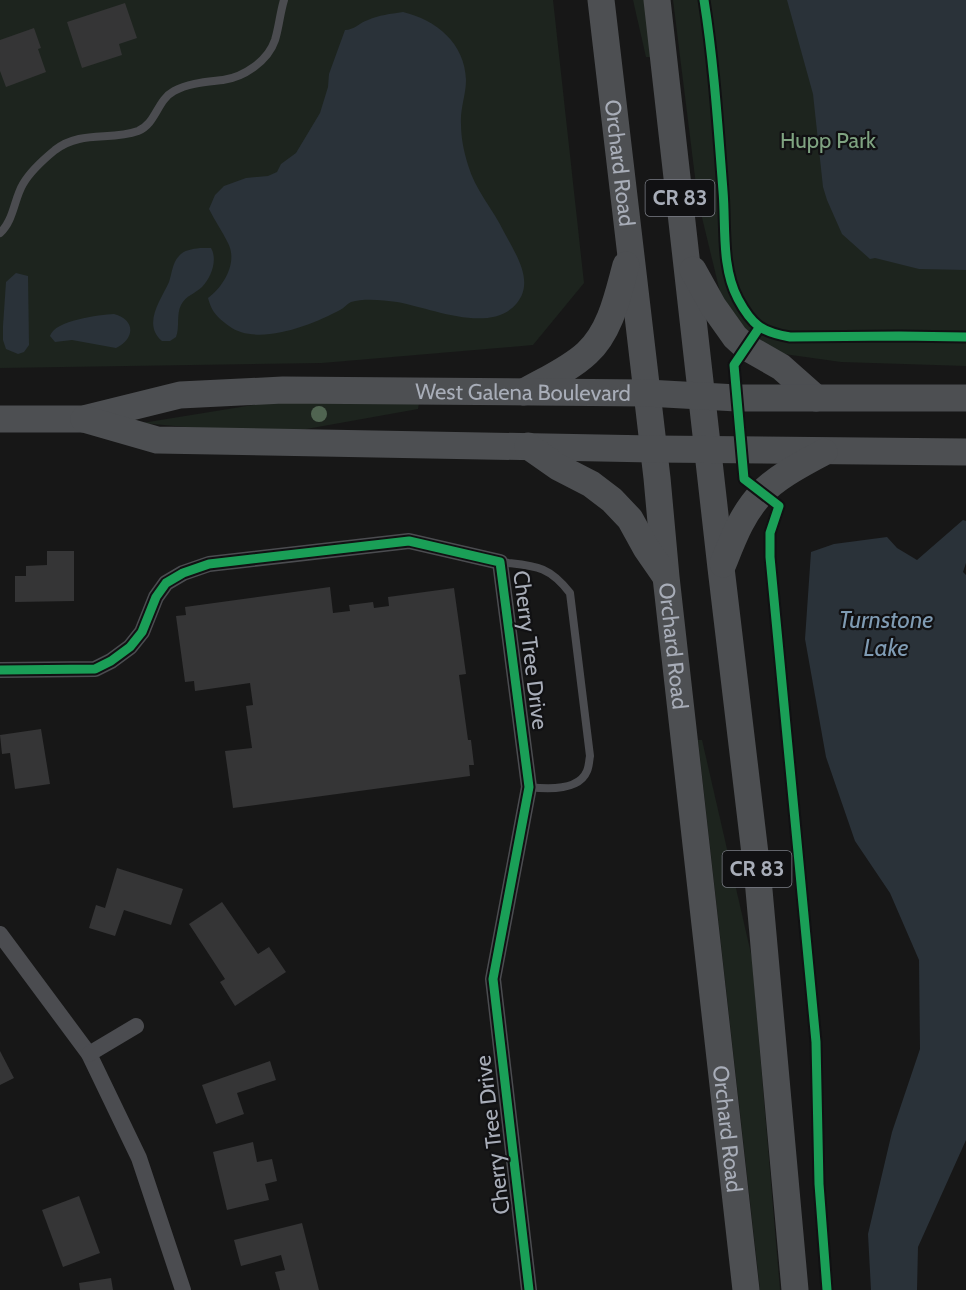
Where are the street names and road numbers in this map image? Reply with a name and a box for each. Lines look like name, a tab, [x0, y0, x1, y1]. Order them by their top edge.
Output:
street label: Orchard Road	[599, 98, 640, 228]
road number: CR 83	[646, 180, 714, 216]
street label: West Galena Boulevard	[415, 378, 631, 407]
street label: Cherry Tree Drive	[507, 569, 554, 731]
street label: Orchard Road	[653, 581, 694, 711]
road number: CR 83	[722, 851, 792, 887]
street label: Cherry Tree Drive	[469, 1054, 516, 1216]
street label: Orchard Road	[707, 1064, 748, 1194]

